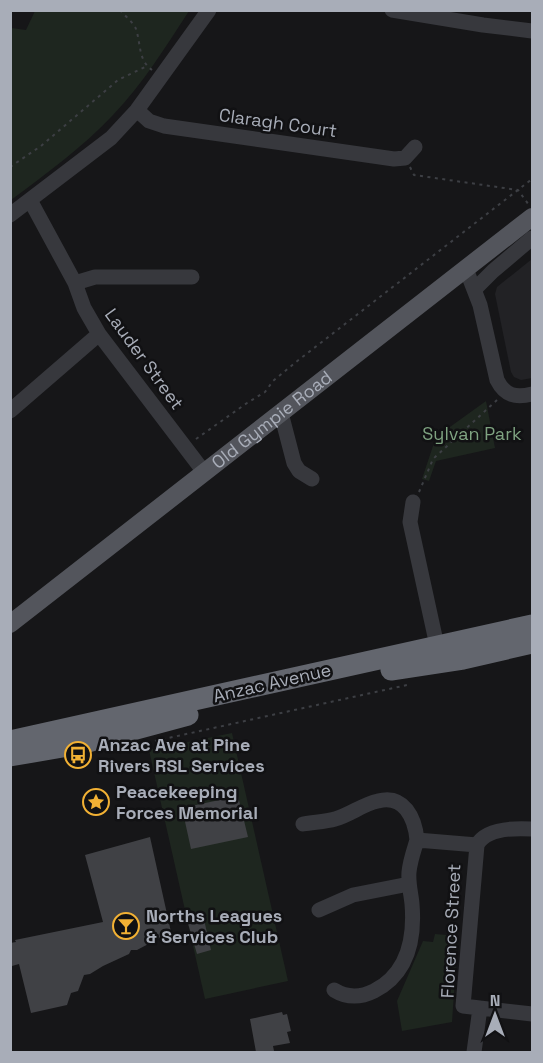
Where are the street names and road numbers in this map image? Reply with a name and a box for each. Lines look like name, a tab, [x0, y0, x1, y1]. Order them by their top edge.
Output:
street label: Claragh Court	[218, 103, 339, 142]
street label: Lauder Street	[100, 304, 189, 414]
street label: Old Gympie Road	[207, 365, 336, 474]
street label: Anzac Avenue	[211, 658, 333, 707]
street label: Florence Street	[435, 863, 466, 999]

